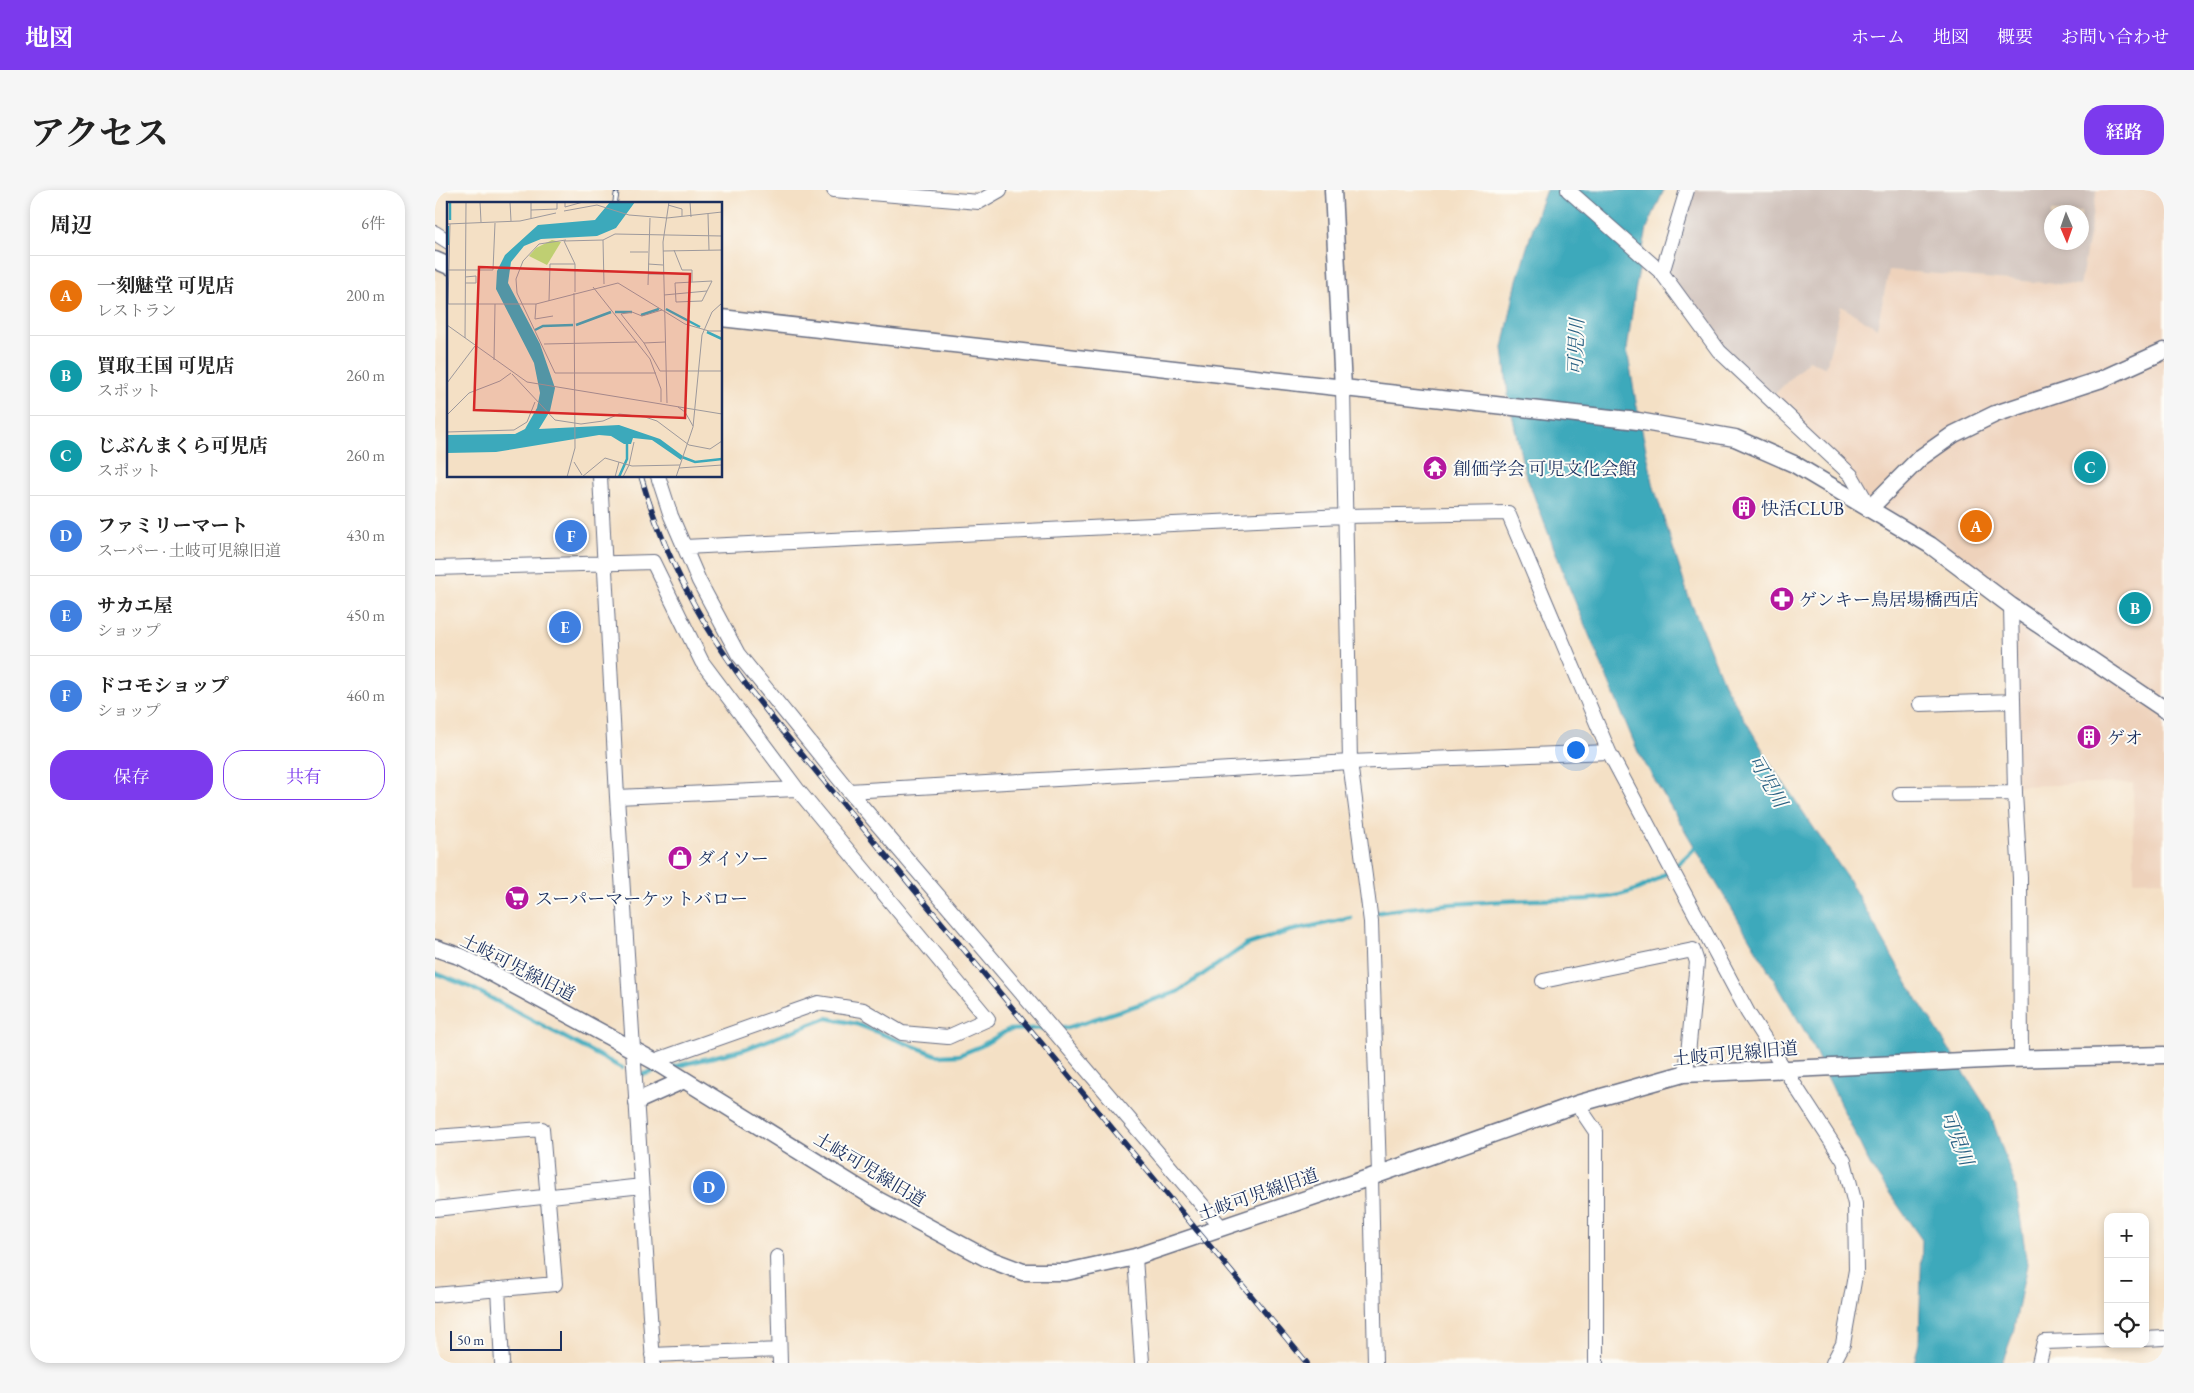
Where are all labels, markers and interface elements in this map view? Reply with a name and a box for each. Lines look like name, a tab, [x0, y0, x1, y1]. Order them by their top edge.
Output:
text: 地図	[25, 22, 73, 53]
text: ホーム	[1851, 25, 1905, 48]
text: 地図	[1933, 25, 1969, 48]
text: 概要	[1997, 25, 2033, 48]
text: お問い合わせ	[2061, 25, 2169, 48]
button: 経路	[2084, 105, 2164, 155]
text: アクセス	[30, 110, 169, 155]
inset map	[447, 202, 723, 478]
north arrow	[2044, 205, 2089, 250]
text: 周辺	[50, 211, 92, 238]
text: 6件	[361, 213, 385, 234]
text: 一刻魅堂 可児店	[97, 273, 235, 298]
text: A	[60, 285, 72, 306]
text: 200 m	[346, 285, 385, 306]
text: レストラン	[97, 300, 177, 321]
water label: 可児川	[1563, 316, 1590, 376]
text: 買取王国 可児店	[97, 353, 235, 378]
text: B	[61, 365, 71, 386]
text: 260 m	[346, 365, 385, 386]
text: スポット	[97, 380, 161, 401]
text: じぶんまくら可児店	[97, 433, 268, 458]
text: C	[60, 445, 72, 466]
text: 260 m	[346, 445, 385, 466]
pin: C	[2074, 448, 2106, 486]
temple icon: 創価学会 可児文化会館	[1422, 455, 1448, 481]
place label: 創価学会 可児文化会館	[1453, 457, 1637, 480]
text: スポット	[97, 460, 161, 481]
building icon: 快活CLUB	[1731, 495, 1757, 521]
place label: 快活CLUB	[1761, 497, 1844, 520]
pin: A	[1960, 507, 1992, 545]
text: ファミリーマート	[97, 513, 249, 538]
pin: F	[555, 517, 587, 555]
text: D	[60, 525, 72, 546]
text: 430 m	[346, 525, 385, 546]
text: スーパー · 土岐可児線旧道	[97, 540, 281, 561]
pharmacy icon: ゲンキー鳥居場橋西店	[1769, 586, 1795, 612]
place label: ゲンキー鳥居場橋西店	[1799, 588, 1979, 611]
pin: B	[2119, 589, 2151, 627]
text: サカエ屋	[97, 593, 173, 618]
text: E	[61, 605, 71, 626]
text: 450 m	[346, 605, 385, 626]
pin: E	[549, 608, 581, 646]
text: ショップ	[97, 620, 161, 641]
text: ドコモショップ	[97, 673, 229, 698]
text: F	[62, 685, 70, 706]
text: 460 m	[346, 685, 385, 706]
text: ショップ	[97, 700, 161, 721]
building icon: ゲオ	[2076, 724, 2102, 750]
place label: ゲオ	[2107, 726, 2143, 749]
your location	[1563, 737, 1589, 763]
button: 保存	[50, 750, 213, 800]
button: 共有	[223, 750, 385, 800]
water label: 可児川	[1743, 750, 1794, 814]
shop icon: ダイソー	[667, 845, 693, 871]
place label: ダイソー	[697, 847, 769, 870]
supermarket icon: スーパーマーケットバロー	[504, 885, 530, 911]
place label: スーパーマーケットバロー	[535, 887, 748, 910]
street label: 土岐可児線旧道	[457, 928, 579, 1006]
street label: 土岐可児線旧道	[1671, 1036, 1799, 1070]
water label: 可児川	[1935, 1107, 1980, 1171]
street label: 土岐可児線旧道	[810, 1127, 930, 1211]
street label: 土岐可児線旧道	[1195, 1163, 1321, 1225]
pin: D	[693, 1168, 725, 1206]
map controls	[2104, 1213, 2149, 1348]
button: +	[2104, 1213, 2149, 1258]
button: −	[2104, 1258, 2149, 1303]
button: locate	[2104, 1303, 2149, 1348]
scale bar	[450, 1328, 563, 1351]
text: 50 m	[457, 1331, 484, 1349]

